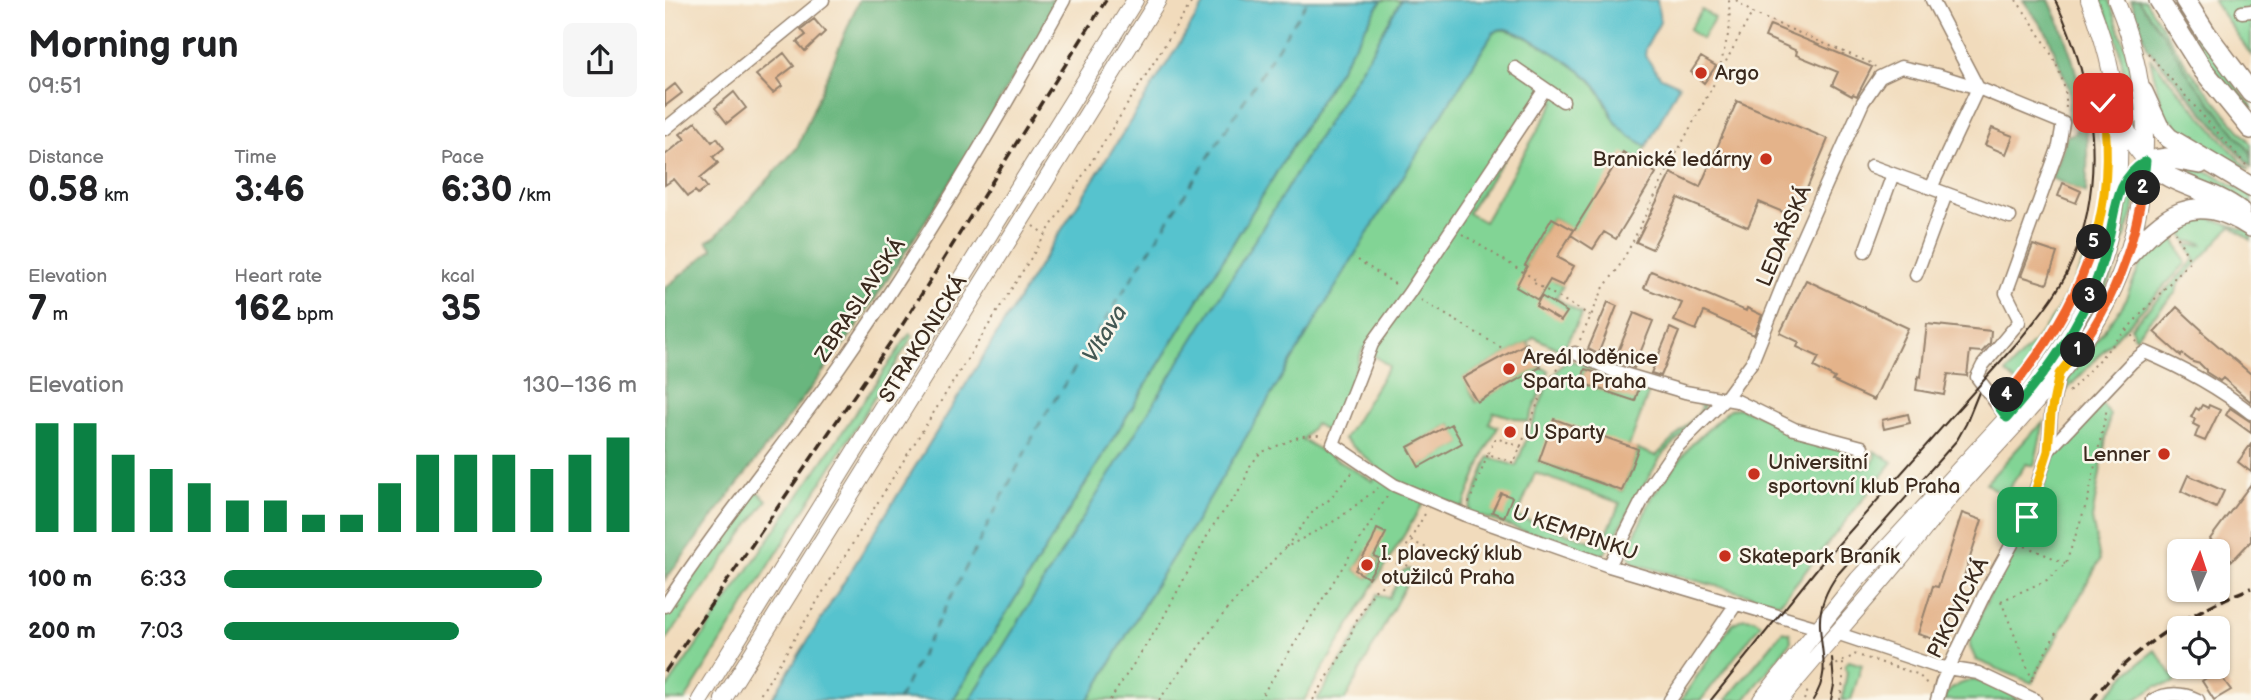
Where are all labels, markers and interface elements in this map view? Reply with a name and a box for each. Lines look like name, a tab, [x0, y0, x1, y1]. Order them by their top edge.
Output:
text: Morning run	[28, 23, 239, 68]
button: share	[563, 23, 637, 97]
place label: Argo	[1715, 61, 1759, 86]
marker: Argo	[1693, 65, 1709, 81]
text: 09:51	[28, 72, 82, 100]
pin	[2073, 73, 2133, 133]
icon: check	[2084, 84, 2122, 122]
text: Distance	[28, 146, 104, 169]
text: Time	[234, 146, 276, 169]
text: Pace	[441, 146, 484, 169]
place label: Branické ledárny	[1593, 147, 1753, 172]
marker: Branické ledárny	[1758, 151, 1774, 167]
text: 0.58	[28, 169, 99, 212]
text: 3:46	[234, 169, 305, 212]
text: 6:30	[441, 169, 513, 212]
pin: 2	[2125, 170, 2161, 206]
text: 2	[2137, 176, 2148, 199]
street label: LEDAŘSKÁ	[1751, 182, 1817, 290]
text: km	[99, 184, 129, 207]
text: /km	[513, 184, 551, 207]
pin: 5	[2077, 224, 2111, 260]
text: 5	[2088, 230, 2099, 253]
street label: ZBRASLAVSKÁ	[809, 234, 910, 367]
text: Elevation	[28, 265, 107, 288]
text: Heart rate	[234, 265, 322, 288]
text: kcal	[441, 265, 475, 288]
street label: STRAKONICKÁ	[874, 271, 972, 407]
pin: 3	[2073, 278, 2107, 314]
text: 3	[2084, 284, 2095, 307]
text: 7	[28, 288, 47, 331]
text: 162	[234, 288, 291, 331]
text: 35	[441, 288, 481, 331]
water label: Vltava	[1076, 300, 1134, 368]
text: m	[47, 303, 68, 326]
text: bpm	[291, 303, 334, 326]
pin: 1	[2061, 332, 2095, 368]
text: 1	[2074, 338, 2082, 361]
place label: Areál loděnice Sparta Praha	[1523, 345, 1658, 394]
marker: Areál loděnice Sparta Praha	[1501, 361, 1517, 377]
text: Elevation	[28, 371, 124, 399]
text: 130–136 m	[523, 371, 637, 399]
pin: 4	[1989, 378, 2025, 412]
text: 4	[2001, 383, 2012, 406]
place label: U Sparty	[1524, 420, 1606, 445]
marker: U Sparty	[1502, 424, 1518, 440]
place label: Lenner	[2082, 442, 2150, 467]
marker: Lenner	[2156, 446, 2172, 462]
place label: Universitní sportovní klub Praha	[1768, 450, 1960, 499]
marker: Universitní sportovní klub Praha	[1746, 466, 1762, 482]
pin	[1997, 487, 2057, 547]
icon: arrive	[2008, 498, 2046, 536]
street label: U KEMPINKU	[1509, 500, 1641, 566]
north arrow	[2167, 539, 2229, 602]
map controls	[2167, 539, 2230, 679]
place label: I. plavecký klub otužilců Praha	[1381, 541, 1523, 590]
place label: Skatepark Braník	[1739, 544, 1901, 569]
marker: Skatepark Braník	[1717, 548, 1733, 564]
street label: PIKOVICKÁ	[1922, 554, 1994, 662]
marker: I. plavecký klub otužilců Praha	[1359, 557, 1375, 573]
text: 100 m	[28, 565, 92, 593]
text: 6:33	[140, 565, 187, 593]
button: locate	[2167, 616, 2230, 679]
text: 200 m	[28, 617, 96, 645]
text: 7:03	[140, 617, 184, 645]

